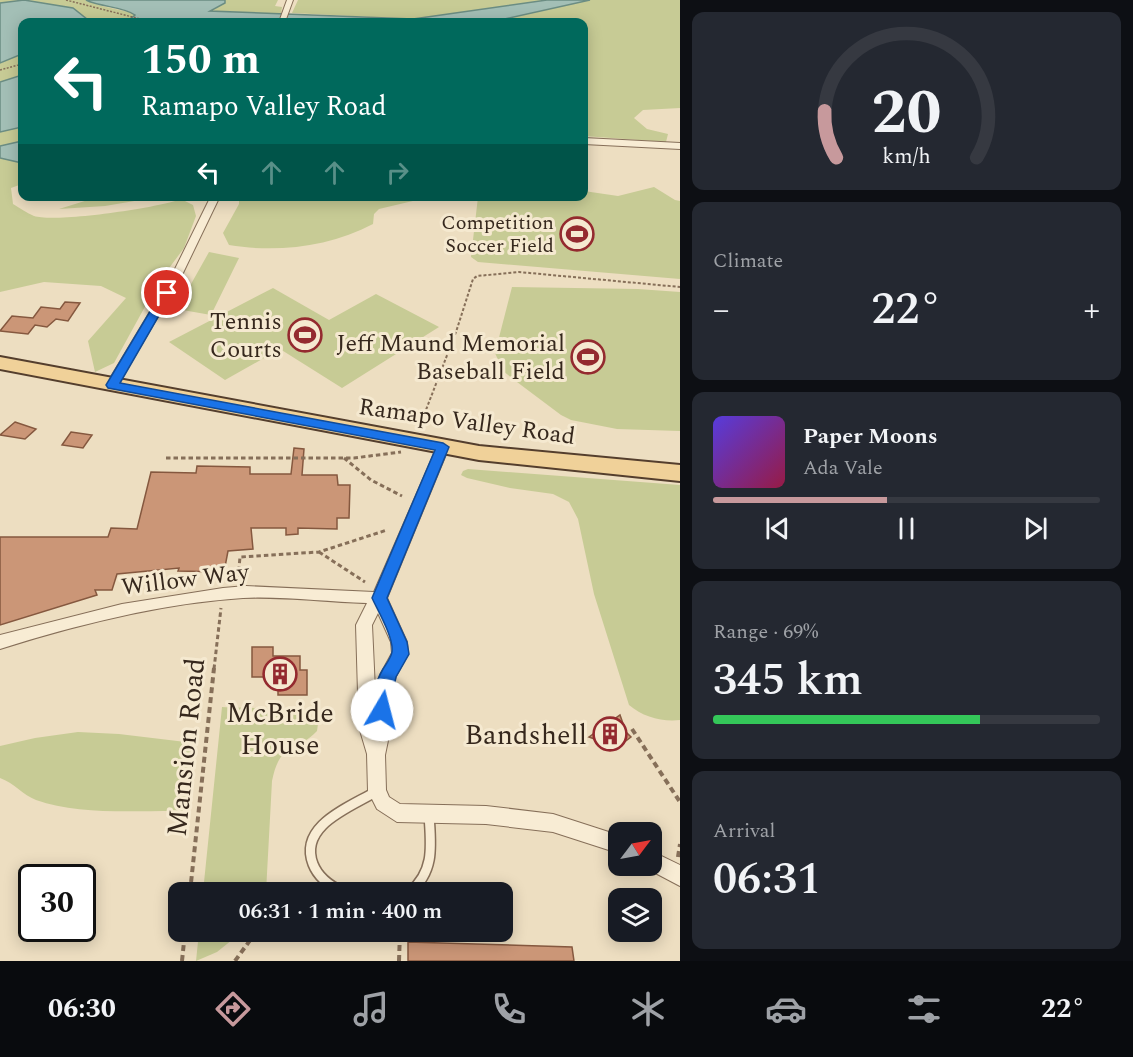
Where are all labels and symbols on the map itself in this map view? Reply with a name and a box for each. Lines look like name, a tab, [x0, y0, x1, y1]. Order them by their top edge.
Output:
place label: Competition Soccer Field	[441, 208, 554, 261]
sports icon: Competition Soccer Field	[559, 216, 595, 252]
pin	[141, 267, 192, 318]
place label: Tennis Courts	[210, 304, 282, 368]
sports icon: Tennis Courts	[287, 317, 323, 353]
place label: Jeff Maund Memorial Baseball Field	[337, 326, 565, 390]
sports icon: Jeff Maund Memorial Baseball Field	[570, 339, 606, 375]
street label: Ramapo Valley Road	[356, 389, 577, 455]
street label: Willow Way	[119, 554, 252, 606]
street label: Mansion Road	[156, 656, 217, 839]
building icon: McBride House	[262, 656, 298, 692]
position arrow	[350, 678, 414, 742]
place label: McBride House	[226, 692, 334, 767]
place label: Bandshell	[465, 714, 587, 757]
building icon: Bandshell	[592, 716, 628, 752]
north arrow	[608, 822, 662, 876]
speed limit sign: 30	[18, 864, 96, 942]

